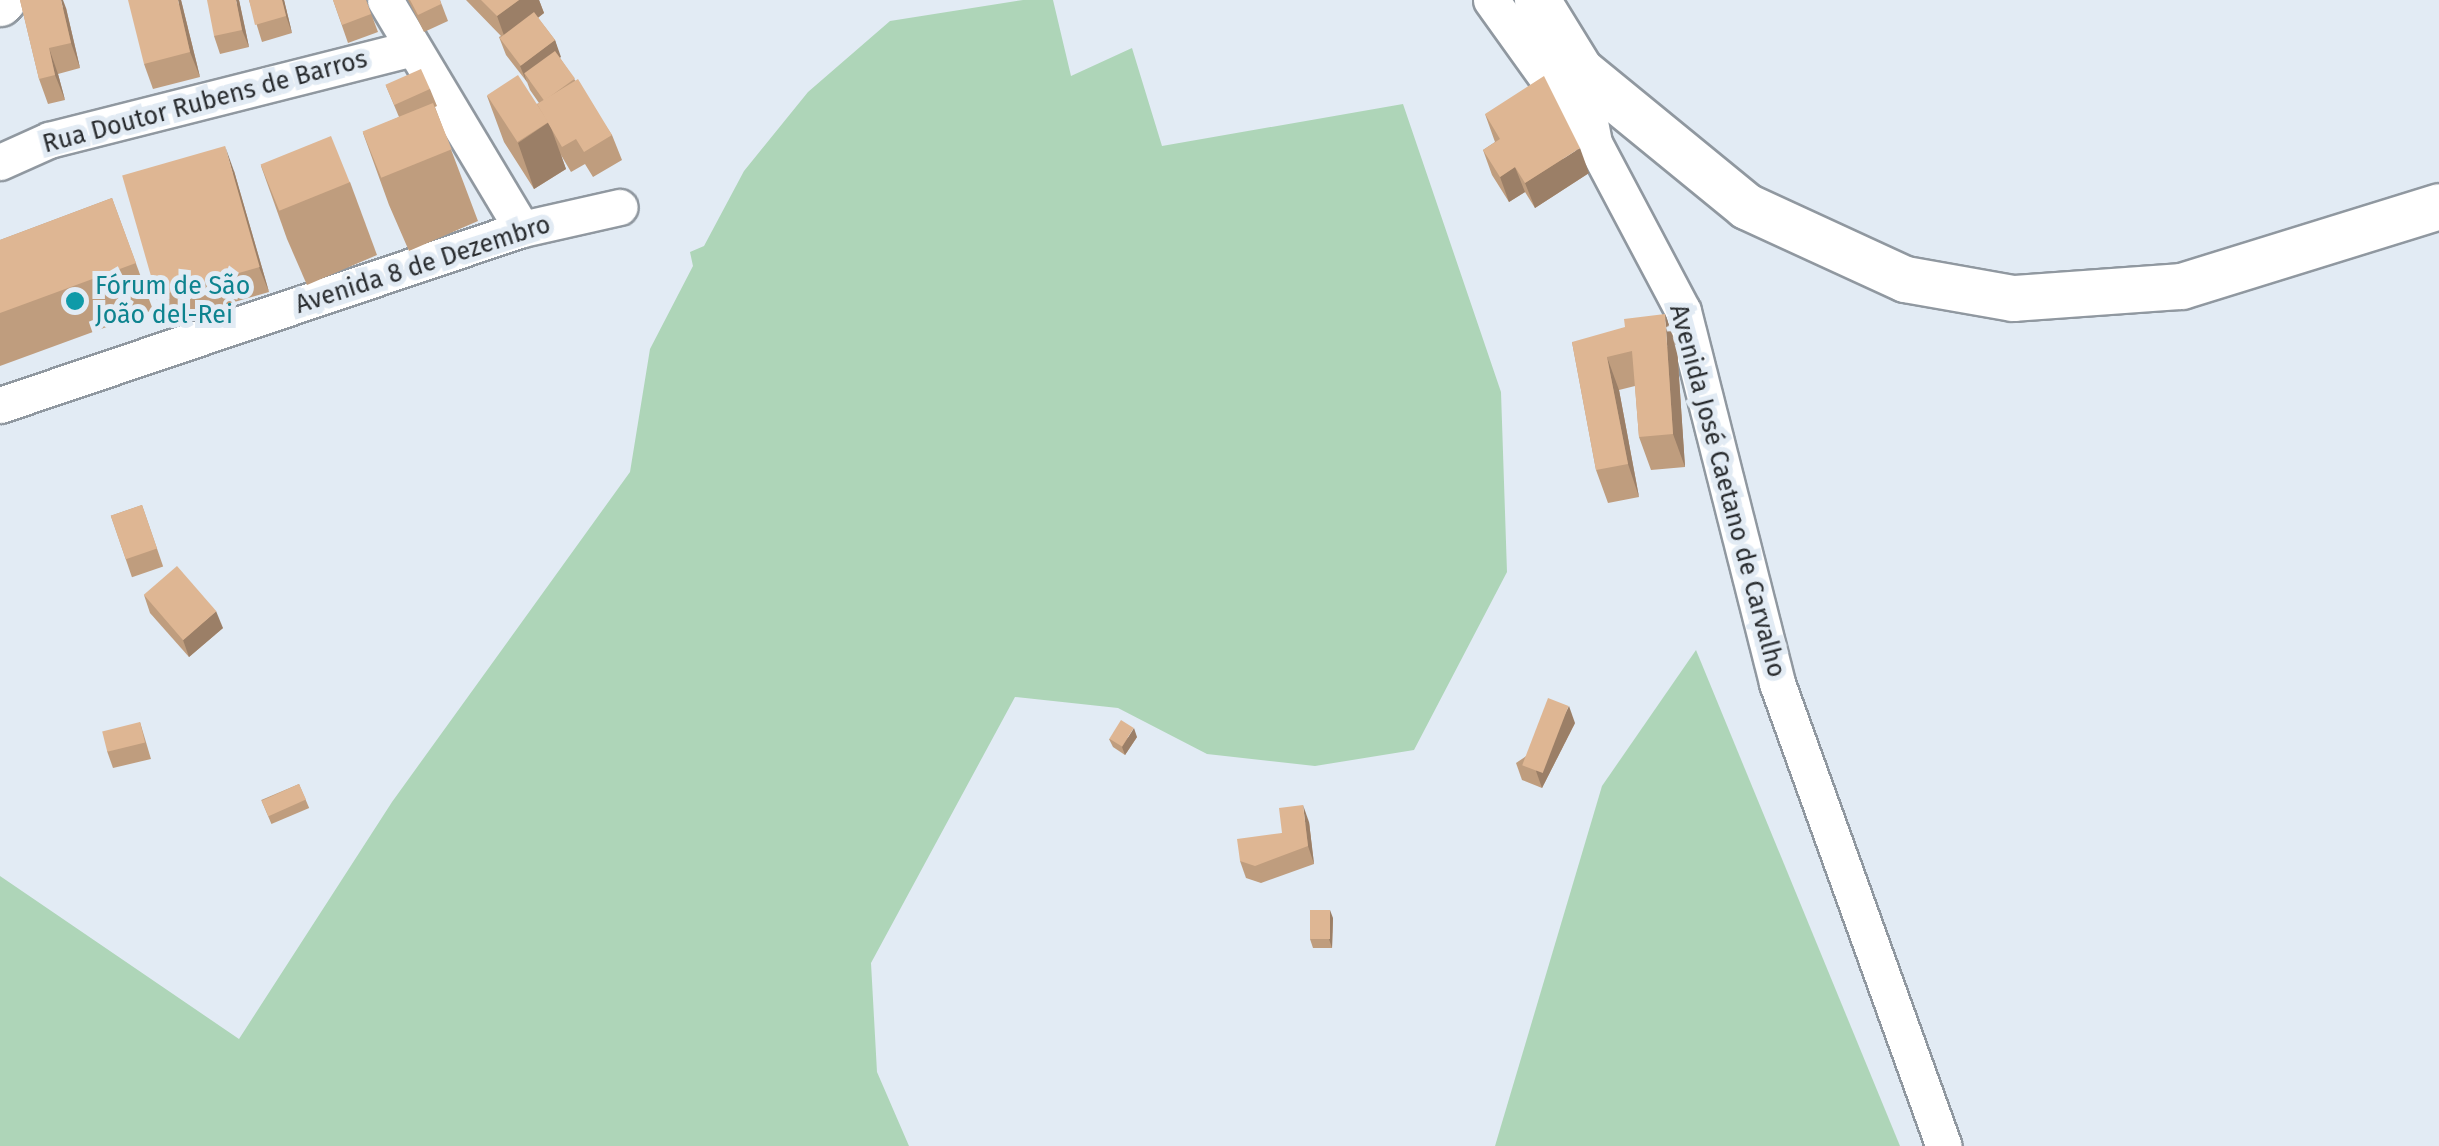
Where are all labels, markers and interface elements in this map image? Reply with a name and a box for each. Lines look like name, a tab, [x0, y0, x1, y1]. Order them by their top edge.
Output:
street label: Rua Doutor Rubens de Barros	[40, 44, 370, 160]
street label: Avenida 8 de Dezembro	[292, 210, 554, 320]
place label: Fórum de São João del-Rei	[95, 272, 250, 331]
marker: Fórum de São João del-Rei	[64, 290, 86, 312]
street label: Avenida José Caetano de Carvalho	[1663, 301, 1791, 681]

